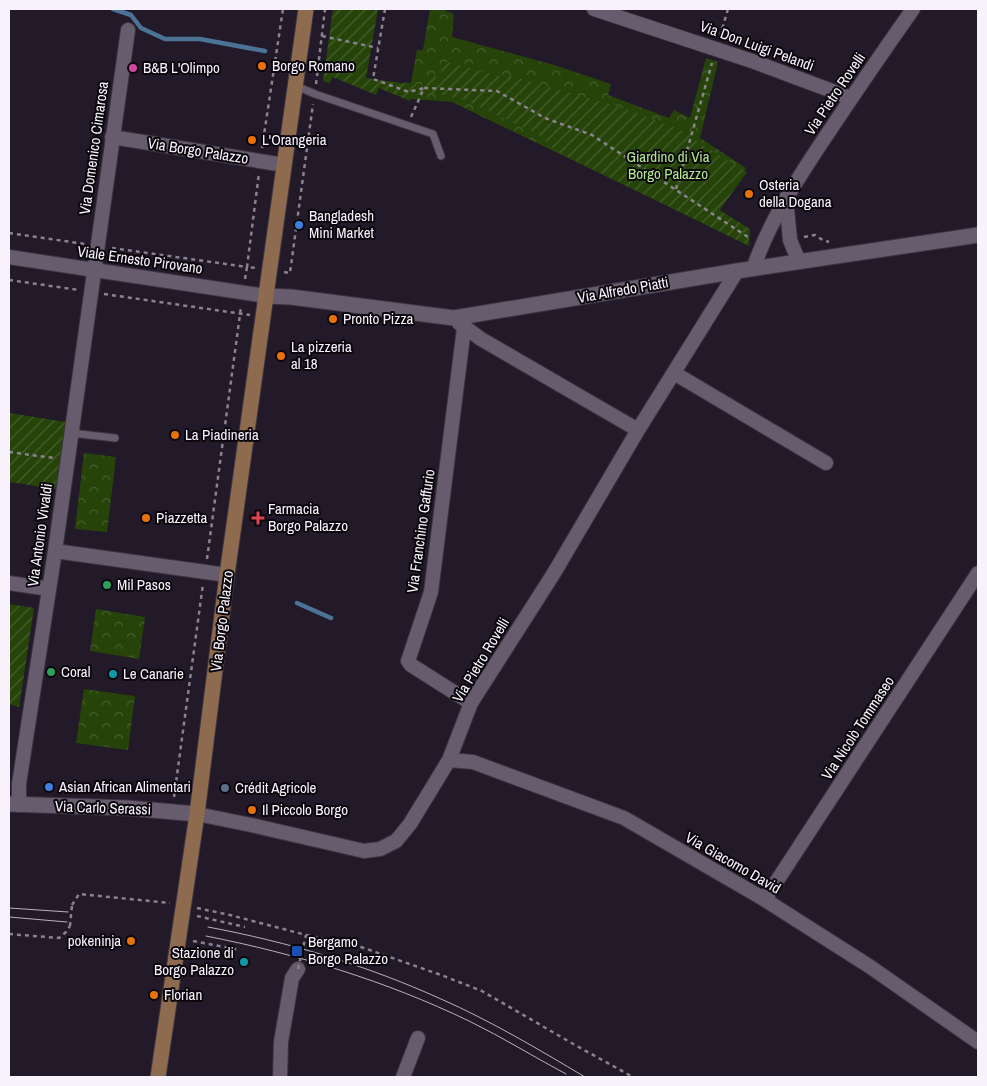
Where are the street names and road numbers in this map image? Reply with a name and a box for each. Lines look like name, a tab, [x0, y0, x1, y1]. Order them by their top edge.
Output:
street label: Via Don Luigi Pelandi	[697, 15, 817, 76]
street label: Via Pietro Rovelli	[799, 48, 870, 139]
street label: Via Domenico Cimarosa	[74, 80, 113, 216]
street label: Via Borgo Palazzo	[146, 132, 250, 169]
street label: Viale Ernesto Pirovano	[76, 240, 204, 279]
street label: Via Alfredo Piatti	[576, 271, 670, 308]
street label: Via Franchino Gaffurio	[401, 468, 440, 594]
street label: Via Antonio Vivaldi	[22, 482, 57, 588]
street label: Via Borgo Palazzo	[205, 569, 238, 673]
street label: Via Pietro Rovelli	[447, 613, 514, 706]
street label: Via Nicolò Tommaseo	[816, 672, 899, 784]
street label: Via Carlo Serassi	[55, 795, 151, 820]
street label: Via Giacomo David	[682, 827, 785, 898]

